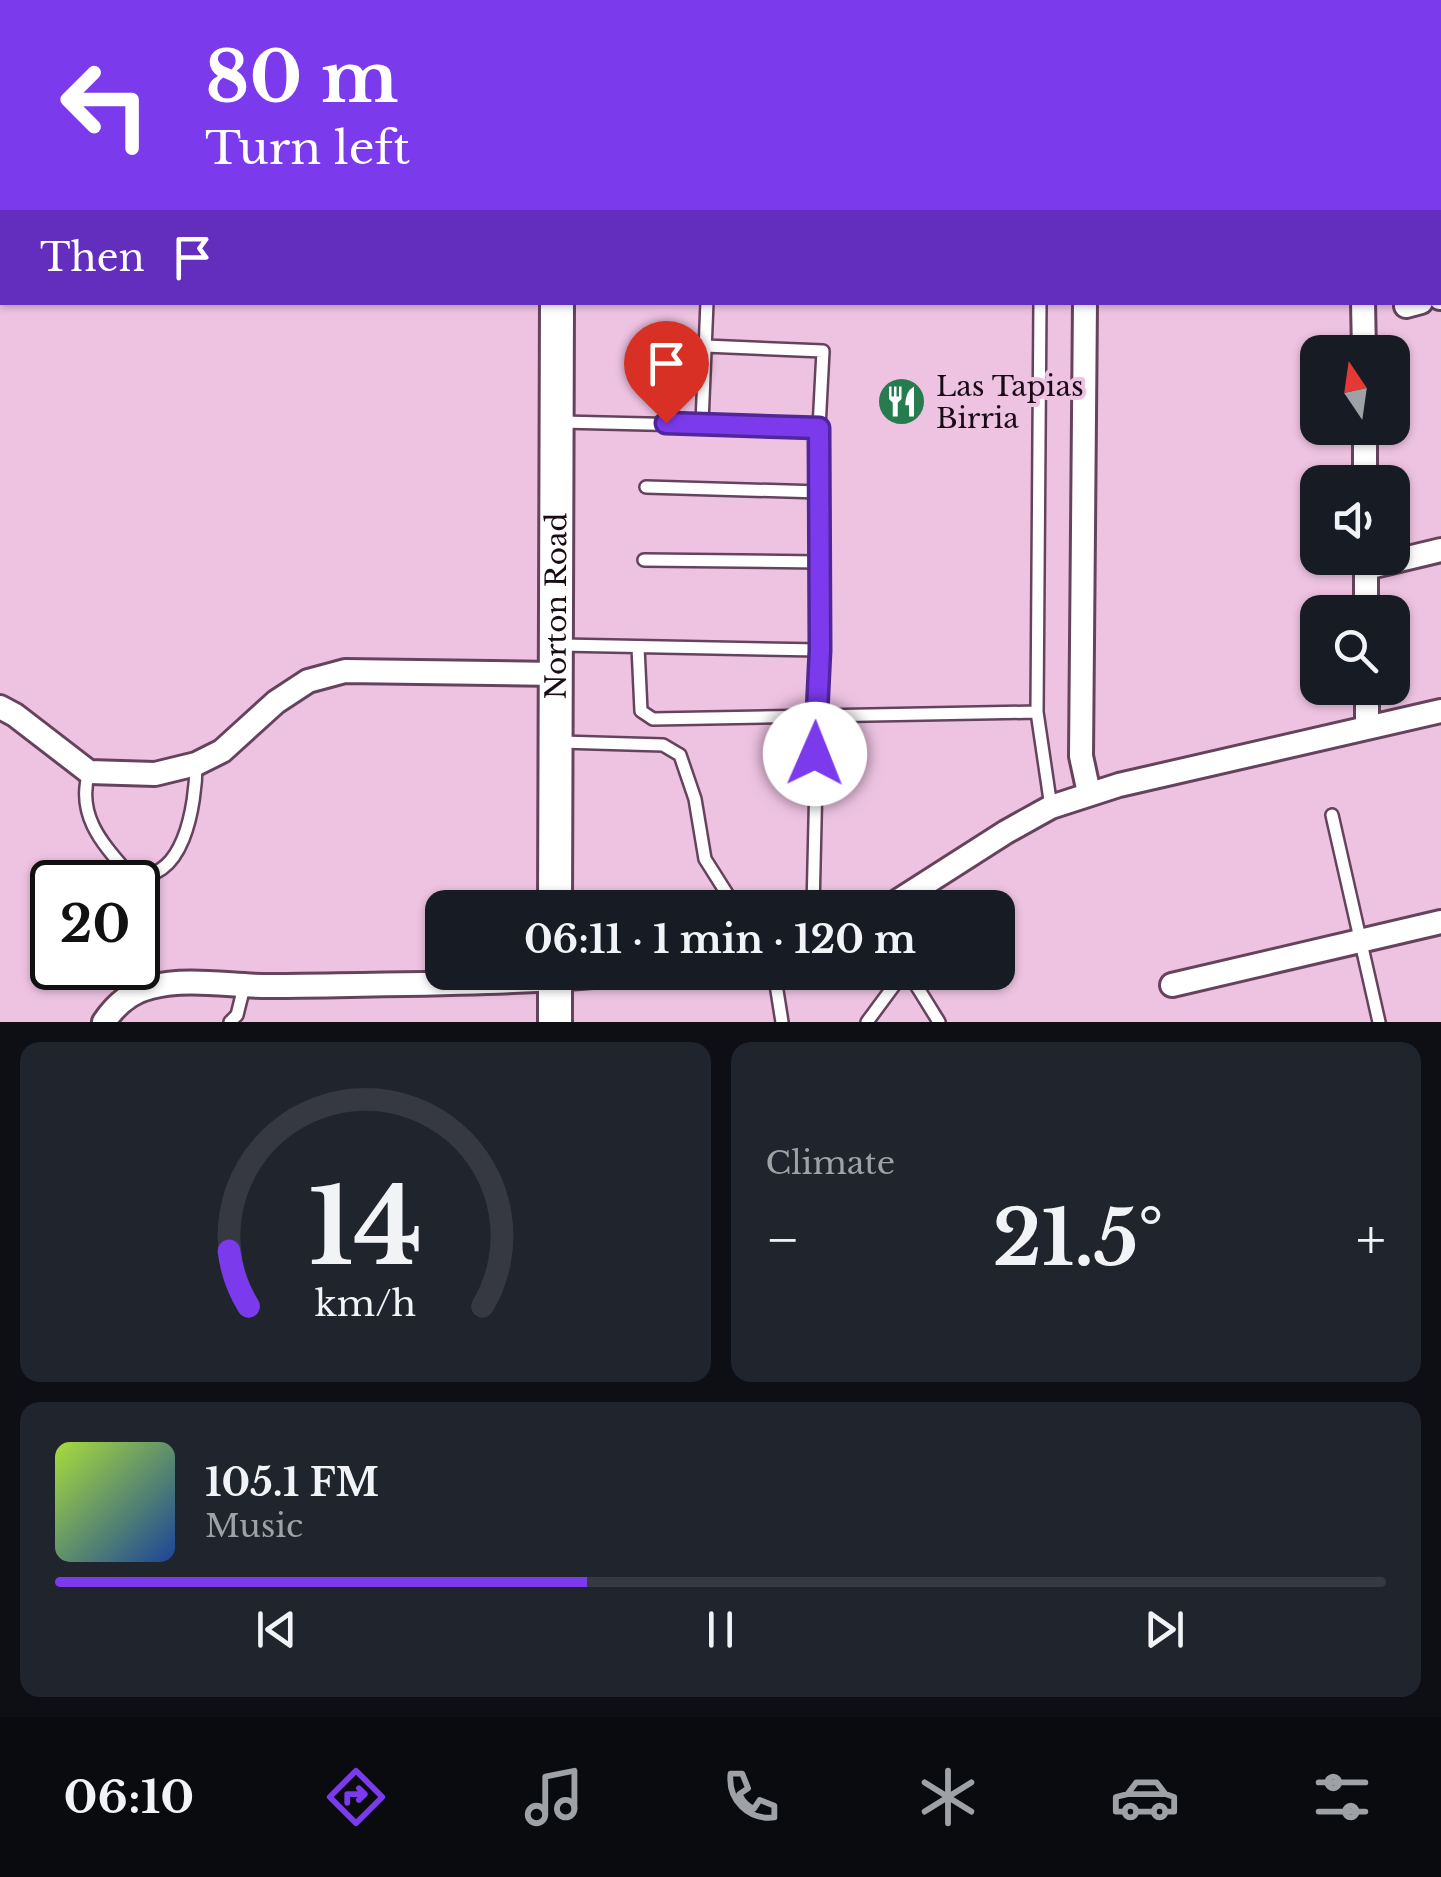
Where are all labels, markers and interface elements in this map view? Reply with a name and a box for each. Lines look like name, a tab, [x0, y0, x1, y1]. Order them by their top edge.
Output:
text: 80 m	[205, 34, 398, 121]
icon: left	[40, 40, 170, 170]
text: Turn left	[205, 120, 410, 176]
icon: arrive	[165, 230, 220, 285]
text: Then	[40, 234, 145, 281]
pin	[624, 321, 709, 424]
north arrow	[1300, 335, 1410, 445]
map controls	[1300, 335, 1410, 705]
icon: arrive	[639, 336, 694, 391]
place label: Las Tapias Birria	[936, 369, 1084, 436]
restaurant icon: Las Tapias Birria	[875, 376, 927, 428]
button: sound	[1300, 465, 1410, 575]
street label: Norton Road	[539, 512, 574, 699]
button: search	[1300, 595, 1410, 705]
position arrow	[763, 702, 867, 806]
speed limit sign: 20	[30, 860, 160, 990]
text: 06:11 · 1 min · 120 m	[524, 916, 916, 963]
text: Climate	[766, 1143, 895, 1183]
text: 14	[308, 1163, 422, 1292]
text: 21.5°	[993, 1192, 1163, 1285]
text: −	[766, 1206, 800, 1274]
text: +	[1356, 1206, 1386, 1274]
text: km/h	[315, 1281, 416, 1326]
text: 105.1 FM	[205, 1459, 379, 1506]
text: Music	[205, 1506, 303, 1546]
icon: previous	[249, 1602, 304, 1657]
icon: pause	[693, 1602, 748, 1657]
icon: next	[1137, 1602, 1192, 1657]
icon: directions	[321, 1762, 391, 1832]
icon: music	[519, 1762, 589, 1832]
icon: phone	[716, 1762, 786, 1832]
icon: climate	[913, 1762, 983, 1832]
icon: car	[1110, 1762, 1180, 1832]
icon: filters	[1307, 1762, 1377, 1832]
text: 06:10	[64, 1769, 194, 1825]

